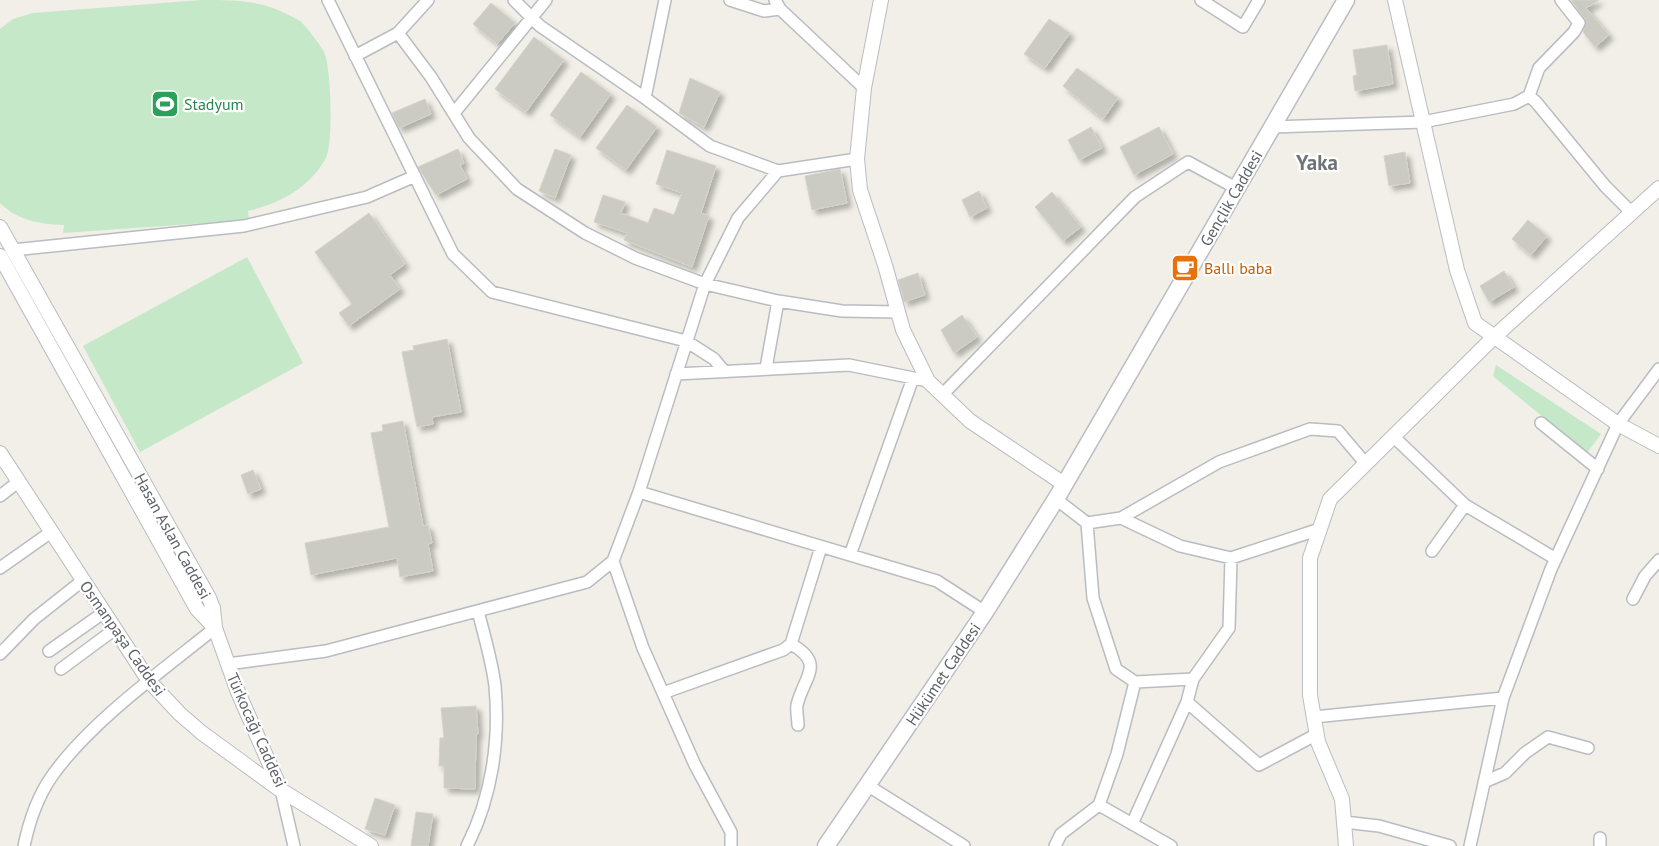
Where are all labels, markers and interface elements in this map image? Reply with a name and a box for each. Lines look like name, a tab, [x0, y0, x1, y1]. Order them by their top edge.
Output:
sports icon: Stadyum	[150, 89, 180, 119]
place label: Stadyum	[184, 94, 244, 114]
street label: Gençlik Caddesi	[1195, 146, 1267, 250]
district label: Yaka	[1295, 149, 1338, 176]
cafe icon: Ballı baba	[1170, 253, 1200, 283]
place label: Ballı baba	[1204, 258, 1272, 278]
street label: Hasan Aslan Caddesi	[130, 470, 216, 602]
street label: Osmanpaşa Caddesi	[76, 577, 170, 699]
street label: Hükümet Caddesi	[901, 619, 985, 729]
street label: Türkocağı Caddesi	[223, 670, 291, 790]

